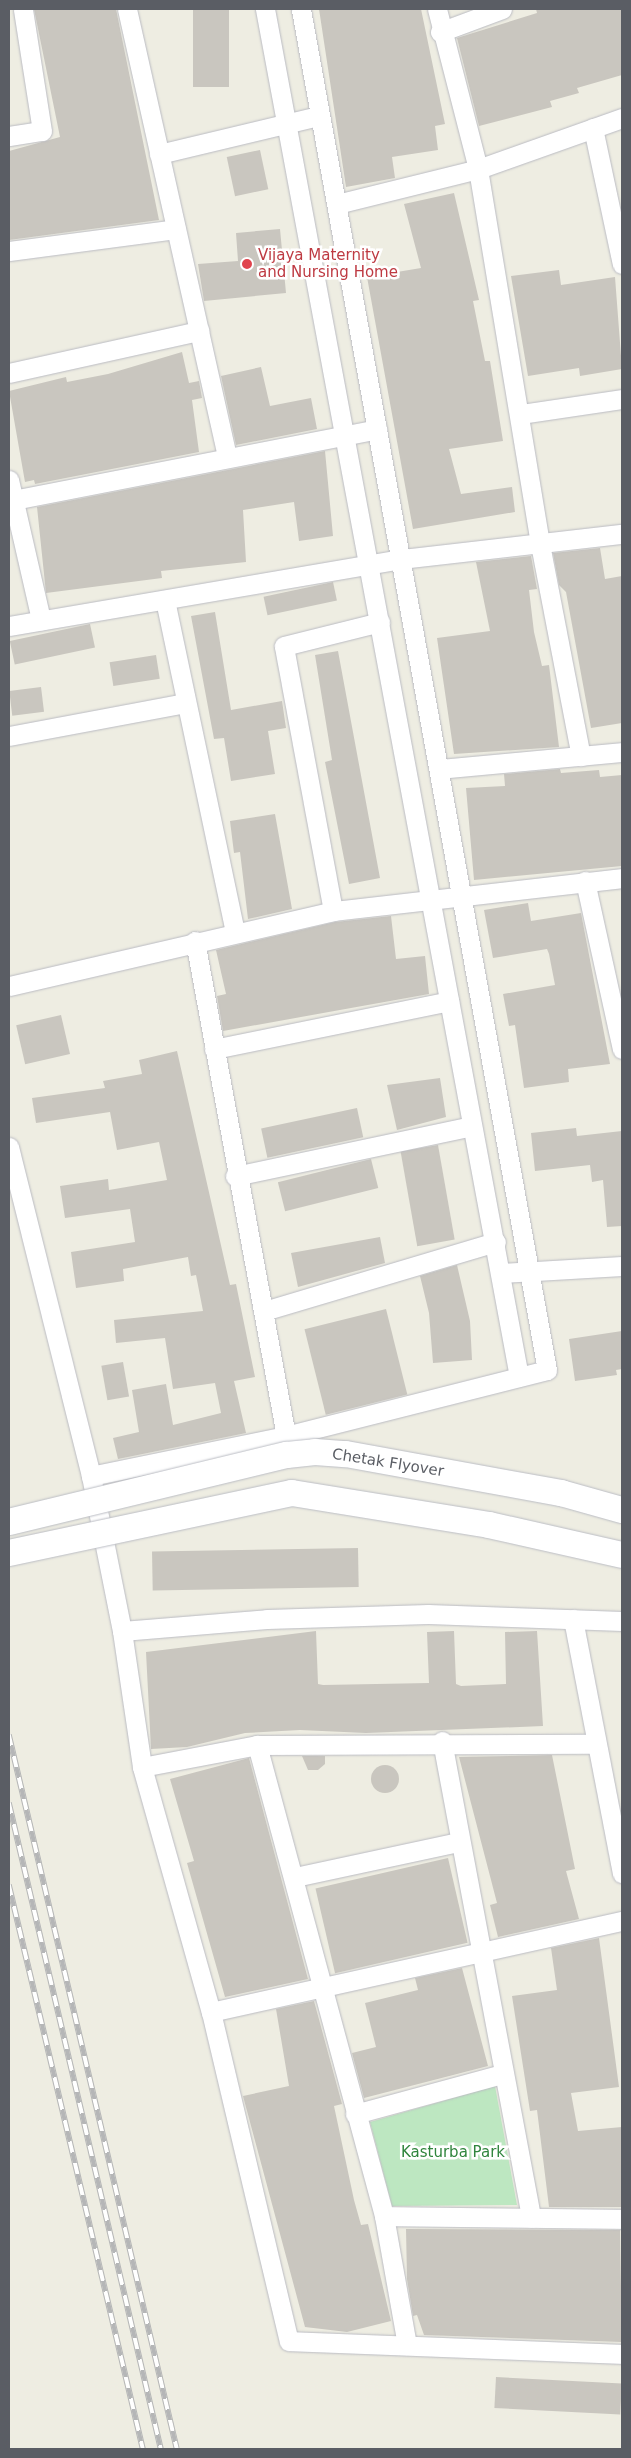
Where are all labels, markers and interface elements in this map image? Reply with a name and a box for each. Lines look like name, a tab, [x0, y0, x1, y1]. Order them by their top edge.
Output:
place label: Vijaya Maternity and Nursing Home	[258, 246, 398, 281]
marker: Vijaya Maternity and Nursing Home	[240, 257, 254, 271]
street label: Chetak Flyover	[331, 1445, 445, 1481]
park label: Kasturba Park	[401, 2144, 505, 2162]

